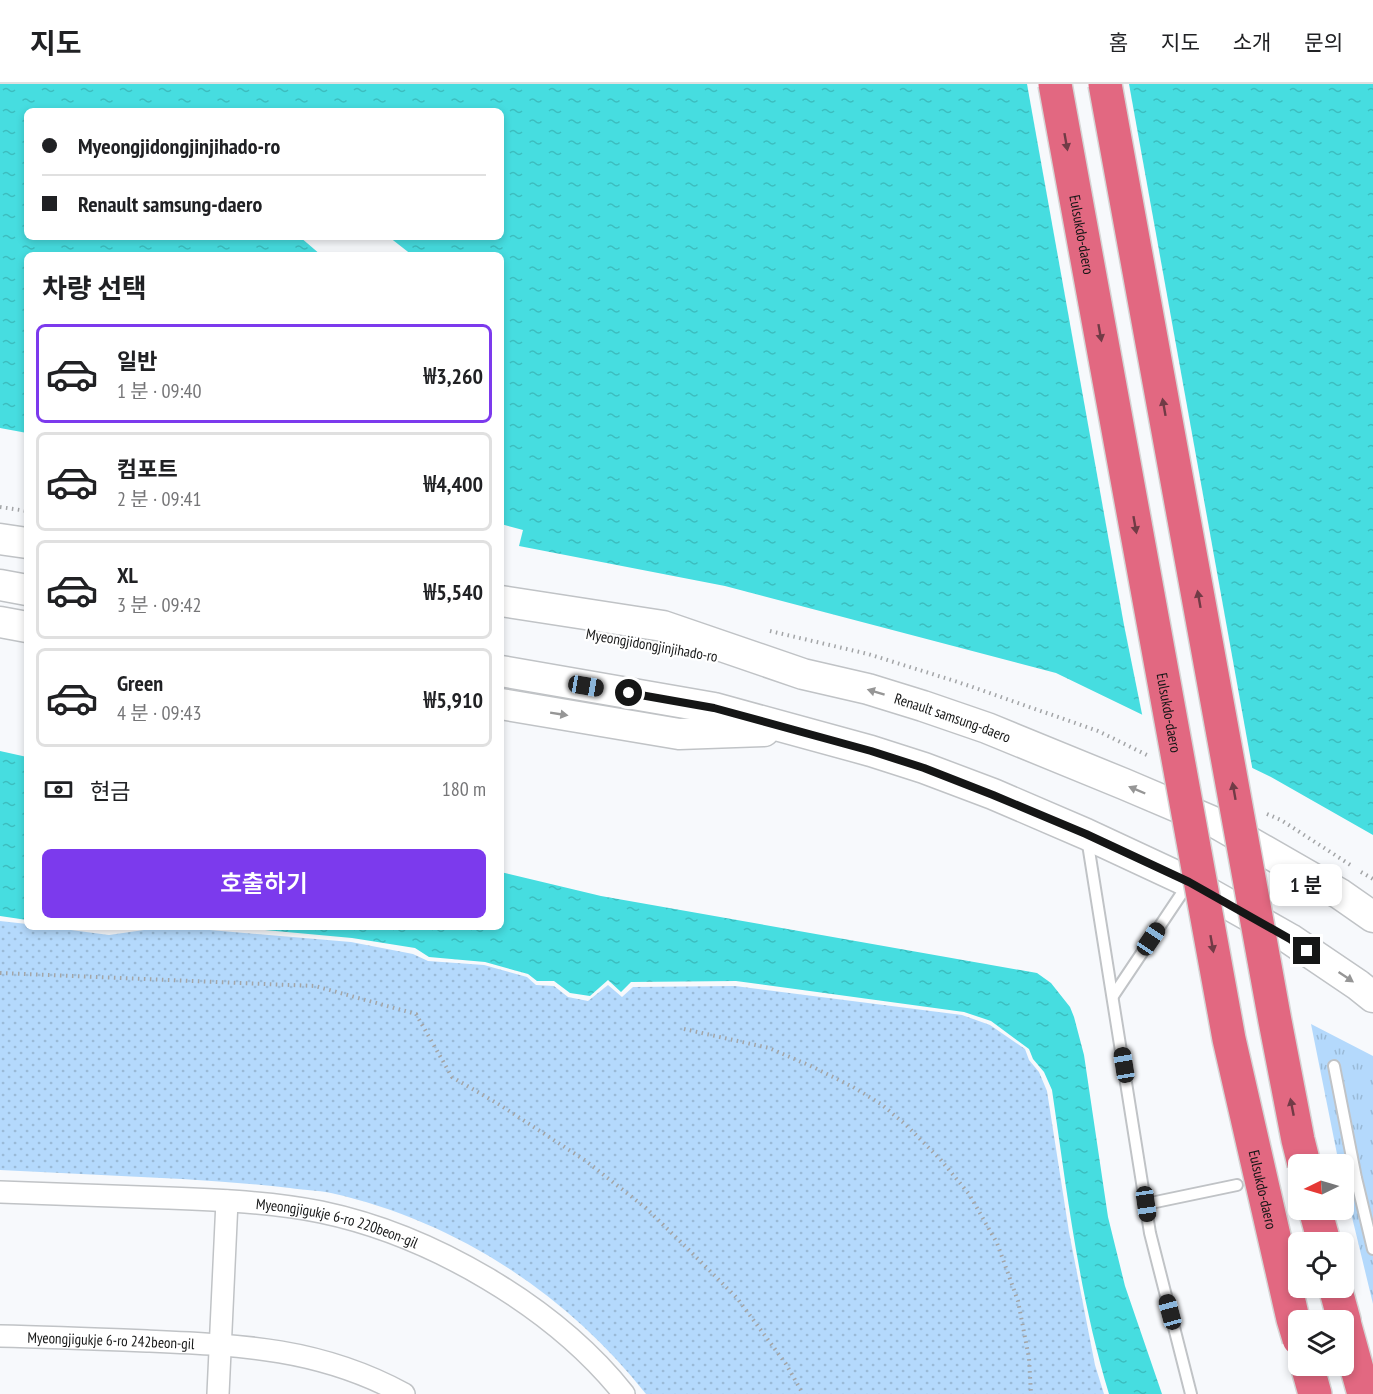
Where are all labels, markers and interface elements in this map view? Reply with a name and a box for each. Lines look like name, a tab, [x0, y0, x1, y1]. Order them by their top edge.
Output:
text: 지도	[30, 24, 82, 61]
text: 홈	[1109, 29, 1128, 56]
text: 지도	[1161, 29, 1200, 56]
text: 소개	[1233, 29, 1271, 56]
text: 문의	[1304, 29, 1343, 56]
text: Myeongjidongjinjihado-ro	[78, 132, 280, 160]
one-way arrow	[1062, 132, 1071, 151]
text: Renault samsung-daero	[78, 190, 262, 218]
street label: Eulsukdo-daero	[1066, 193, 1099, 276]
text: 차량 선택	[42, 271, 147, 305]
one-way arrow	[1096, 324, 1105, 343]
icon: car	[45, 347, 99, 401]
text: 일반	[117, 347, 157, 375]
text: ₩3,260	[423, 362, 483, 390]
text: 1 분 · 09:40	[117, 378, 202, 404]
one-way arrow	[1159, 398, 1168, 417]
icon: car	[45, 455, 99, 509]
text: 컴포트	[117, 455, 178, 483]
text: ₩4,400	[423, 470, 483, 498]
text: 2 분 · 09:41	[117, 486, 202, 512]
one-way arrow	[1131, 516, 1140, 535]
text: XL	[117, 561, 138, 589]
icon: car	[45, 563, 99, 617]
text: ₩5,540	[423, 578, 483, 606]
one-way arrow	[1194, 590, 1203, 609]
text: 3 분 · 09:42	[117, 592, 202, 618]
street label: Myeongjidongjinjihado-ro	[585, 624, 719, 666]
text: Green	[117, 669, 163, 697]
icon: car	[45, 671, 99, 725]
street label: Eulsukdo-daero	[1153, 671, 1186, 754]
car	[567, 674, 605, 698]
route start	[615, 679, 642, 706]
text: ₩5,910	[423, 686, 483, 714]
one-way arrow	[867, 687, 885, 696]
street label: Renault samsung-daero	[892, 688, 1014, 746]
text: 4 분 · 09:43	[117, 700, 202, 726]
one-way arrow	[549, 710, 568, 719]
icon: cash	[42, 773, 75, 806]
text: 180 m	[442, 776, 486, 802]
text: 현금	[90, 777, 130, 805]
one-way arrow	[1229, 782, 1238, 801]
one-way arrow	[1129, 785, 1146, 794]
button: 호출하기	[42, 849, 486, 918]
callout: 1 분	[1271, 864, 1343, 906]
text: 1 분	[1290, 872, 1322, 898]
car	[1133, 919, 1169, 959]
one-way arrow	[1208, 935, 1217, 954]
route end	[1293, 937, 1320, 964]
one-way arrow	[1337, 971, 1353, 983]
car	[1112, 1046, 1136, 1084]
one-way arrow	[1287, 1097, 1296, 1116]
street label: Eulsukdo-daero	[1245, 1148, 1282, 1231]
north arrow	[1288, 1154, 1354, 1220]
map controls	[1288, 1154, 1354, 1376]
car	[1135, 1185, 1157, 1223]
street label: Myeongjigukje 6-ro 220beon-gil	[255, 1193, 422, 1252]
button: locate	[1288, 1232, 1354, 1298]
car	[1157, 1292, 1183, 1332]
button: layers	[1288, 1310, 1354, 1376]
street label: Myeongjigukje 6-ro 242beon-gil	[27, 1327, 196, 1353]

